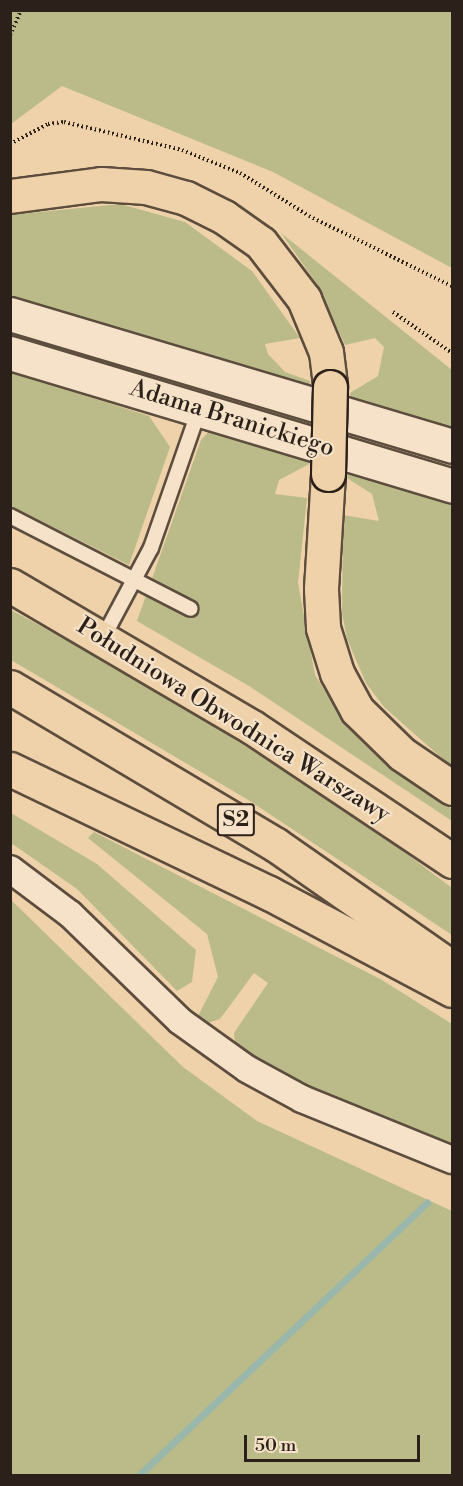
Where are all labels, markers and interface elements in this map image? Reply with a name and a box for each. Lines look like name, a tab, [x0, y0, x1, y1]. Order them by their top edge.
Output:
street label: Adama Branickiego	[126, 374, 338, 464]
street label: Południowa Obwodnica Warszawy	[71, 612, 395, 830]
road number: S2	[216, 801, 256, 839]
scale bar	[247, 1423, 422, 1461]
text: 50 m	[255, 1434, 296, 1457]

